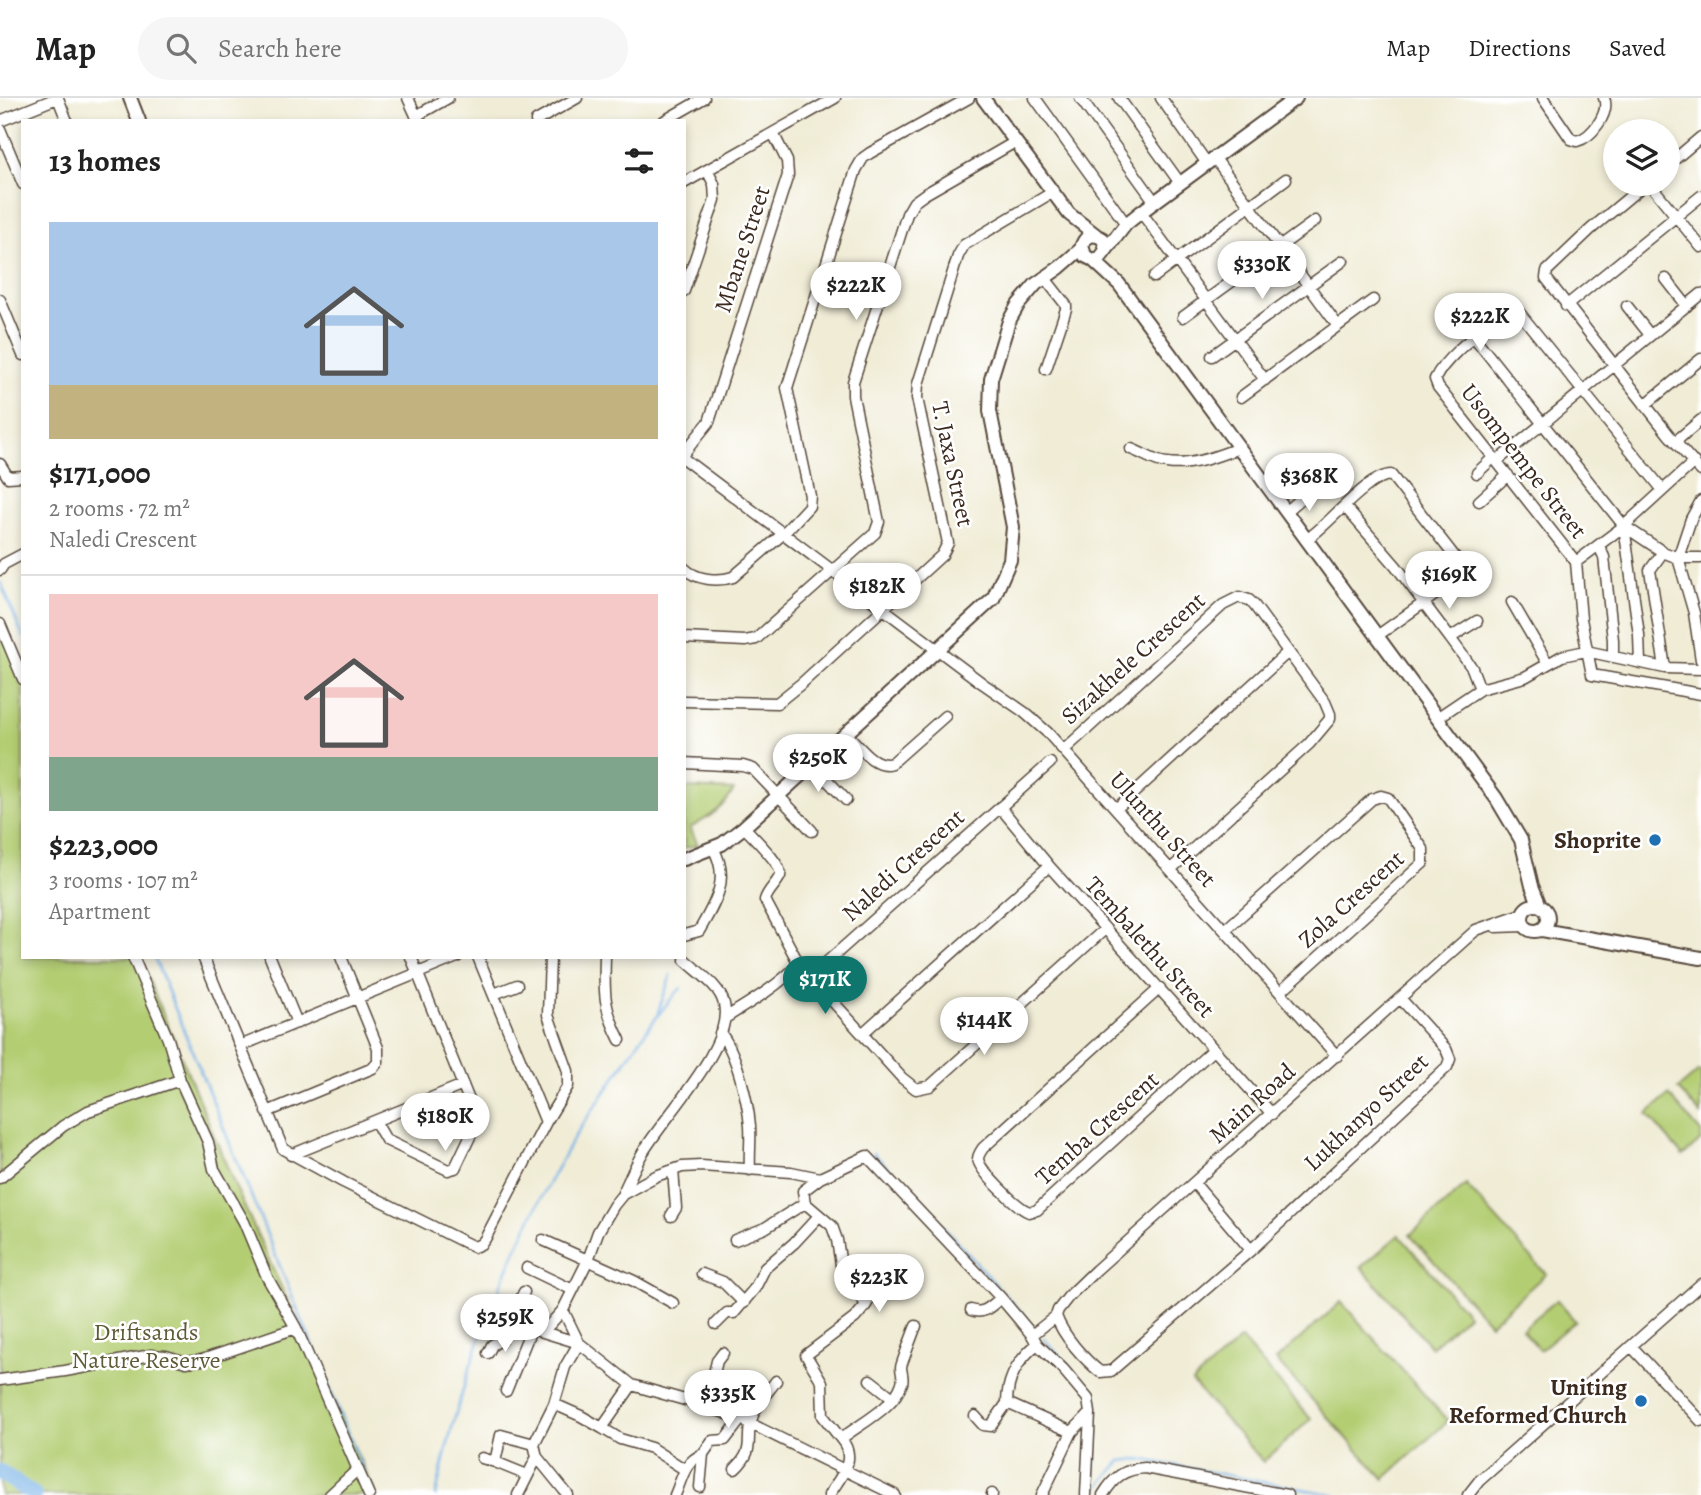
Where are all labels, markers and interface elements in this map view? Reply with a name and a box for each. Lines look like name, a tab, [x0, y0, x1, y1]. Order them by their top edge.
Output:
search box	[138, 17, 628, 80]
text: Map	[35, 26, 96, 71]
icon: search	[162, 29, 200, 67]
text: Search here	[218, 31, 342, 66]
text: Map	[1386, 32, 1430, 64]
text: Directions	[1468, 32, 1571, 64]
text: Saved	[1609, 32, 1666, 64]
map controls	[1603, 119, 1680, 196]
button: layers	[1603, 119, 1680, 196]
text: 13 homes	[49, 141, 161, 181]
icon: filters	[620, 142, 658, 180]
street label: Mbane Street	[706, 182, 778, 316]
pin: $330K	[1213, 242, 1311, 301]
text: $330K	[1233, 248, 1291, 279]
pin: $222K	[807, 262, 905, 322]
icon: home	[291, 268, 417, 394]
text: $222K	[826, 269, 886, 300]
pin: $222K	[1431, 294, 1529, 353]
text: $222K	[1450, 300, 1510, 331]
street label: Usompempe Street	[1453, 377, 1595, 545]
street label: T. Jaxa Street	[924, 399, 982, 529]
text: $171,000	[49, 453, 151, 493]
pin: $368K	[1260, 454, 1358, 513]
text: $368K	[1280, 460, 1338, 491]
text: 2 rooms · 72 m²	[49, 493, 190, 524]
text: Naledi Crescent	[49, 524, 197, 555]
pin: $169K	[1400, 552, 1498, 611]
text: $169K	[1421, 558, 1477, 589]
pin: $182K	[828, 564, 926, 623]
text: $182K	[849, 570, 905, 601]
street label: Sizakhele Crescent	[1054, 585, 1212, 731]
icon: home	[291, 640, 417, 766]
pin: $250K	[769, 734, 867, 794]
text: $250K	[789, 741, 847, 772]
street label: Ulunthu Street	[1102, 764, 1224, 894]
street label: Naledi Crescent	[835, 801, 971, 929]
place label: Shoprite	[1554, 824, 1641, 856]
text: $223,000	[49, 825, 158, 865]
marker: Shoprite	[1647, 832, 1663, 848]
street label: Zola Crescent	[1291, 843, 1411, 955]
text: 3 rooms · 107 m²	[49, 865, 198, 896]
street label: Tembalethu Street	[1078, 869, 1222, 1025]
text: Apartment	[49, 896, 151, 927]
pin: $171K	[776, 956, 874, 1016]
text: $171K	[799, 963, 851, 994]
pin: $144K	[935, 998, 1033, 1057]
text: $144K	[956, 1004, 1012, 1035]
street label: Lukhanyo Street	[1297, 1046, 1435, 1178]
street label: Main Road	[1202, 1056, 1302, 1150]
street label: Temba Crescent	[1028, 1064, 1166, 1192]
pin: $180K	[396, 1094, 494, 1153]
text: $180K	[417, 1100, 473, 1131]
pin: $223K	[830, 1254, 928, 1314]
text: $223K	[850, 1261, 908, 1292]
pin: $259K	[456, 1294, 554, 1354]
text: $259K	[476, 1301, 534, 1332]
park label: Driftsands Nature Reserve	[71, 1316, 221, 1376]
pin: $335K	[679, 1370, 777, 1430]
place label: Uniting Reformed Church	[1449, 1371, 1628, 1431]
text: $335K	[700, 1377, 756, 1408]
marker: Uniting Reformed Church	[1633, 1393, 1649, 1409]

